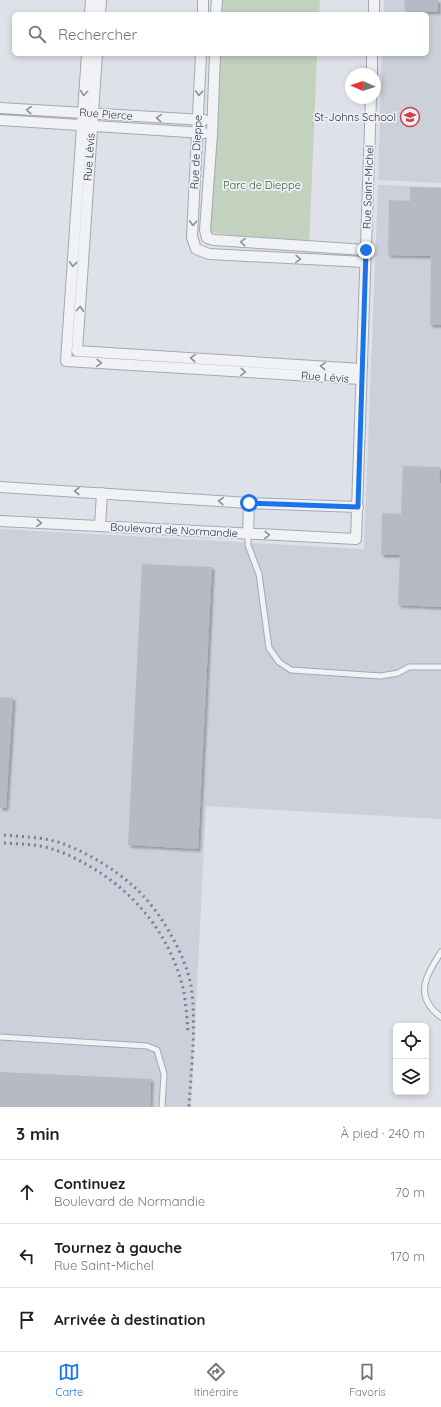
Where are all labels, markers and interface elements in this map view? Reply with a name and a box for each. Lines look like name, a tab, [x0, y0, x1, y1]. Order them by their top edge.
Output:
search box	[12, 12, 429, 56]
icon: search	[26, 23, 48, 45]
text: Rechercher	[58, 25, 137, 44]
north arrow	[345, 68, 381, 104]
one-way arrow	[79, 90, 88, 96]
one-way arrow	[195, 90, 203, 96]
one-way arrow	[26, 105, 32, 114]
street label: Rue Pierce	[79, 105, 133, 123]
school or university icon: St-Johns School	[399, 106, 421, 128]
place label: St-Johns School	[314, 110, 396, 124]
one-way arrow	[156, 113, 162, 122]
street label: Rue de Dieppe	[187, 114, 205, 190]
street label: Rue Lévis	[80, 133, 98, 181]
street label: Rue Saint-Michel	[360, 145, 376, 229]
park label: Parc de Dieppe	[223, 178, 301, 192]
one-way arrow	[188, 220, 197, 226]
one-way arrow	[240, 238, 246, 247]
route end	[357, 241, 375, 259]
one-way arrow	[295, 254, 301, 263]
one-way arrow	[68, 261, 77, 268]
one-way arrow	[75, 306, 84, 312]
one-way arrow	[190, 354, 196, 362]
one-way arrow	[96, 359, 102, 368]
one-way arrow	[320, 362, 326, 371]
one-way arrow	[240, 368, 246, 377]
street label: Rue Lévis	[301, 368, 349, 386]
one-way arrow	[74, 487, 80, 496]
route start	[240, 494, 258, 512]
one-way arrow	[218, 497, 224, 506]
one-way arrow	[36, 518, 42, 527]
street label: Boulevard de Normandie	[110, 520, 238, 540]
one-way arrow	[264, 531, 270, 539]
map controls	[393, 1023, 429, 1095]
button: locate	[393, 1023, 429, 1059]
button: layers	[393, 1059, 429, 1095]
text: 3 min	[16, 1123, 60, 1144]
text: À pied · 240 m	[341, 1125, 425, 1141]
text: Continuez	[54, 1174, 125, 1193]
icon: ahead	[16, 1181, 38, 1203]
text: 70 m	[395, 1184, 425, 1200]
text: Boulevard de Normandie	[54, 1193, 205, 1209]
text: Tournez à gauche	[54, 1238, 182, 1257]
icon: left	[16, 1245, 38, 1267]
text: 170 m	[390, 1248, 425, 1264]
text: Rue Saint-Michel	[54, 1257, 154, 1273]
icon: arrive	[16, 1309, 38, 1331]
text: Arrivée à destination	[54, 1310, 206, 1329]
tab: Carte	[55, 1361, 83, 1399]
tab: Itinéraire	[194, 1361, 239, 1399]
tab: Favoris	[349, 1361, 386, 1399]

